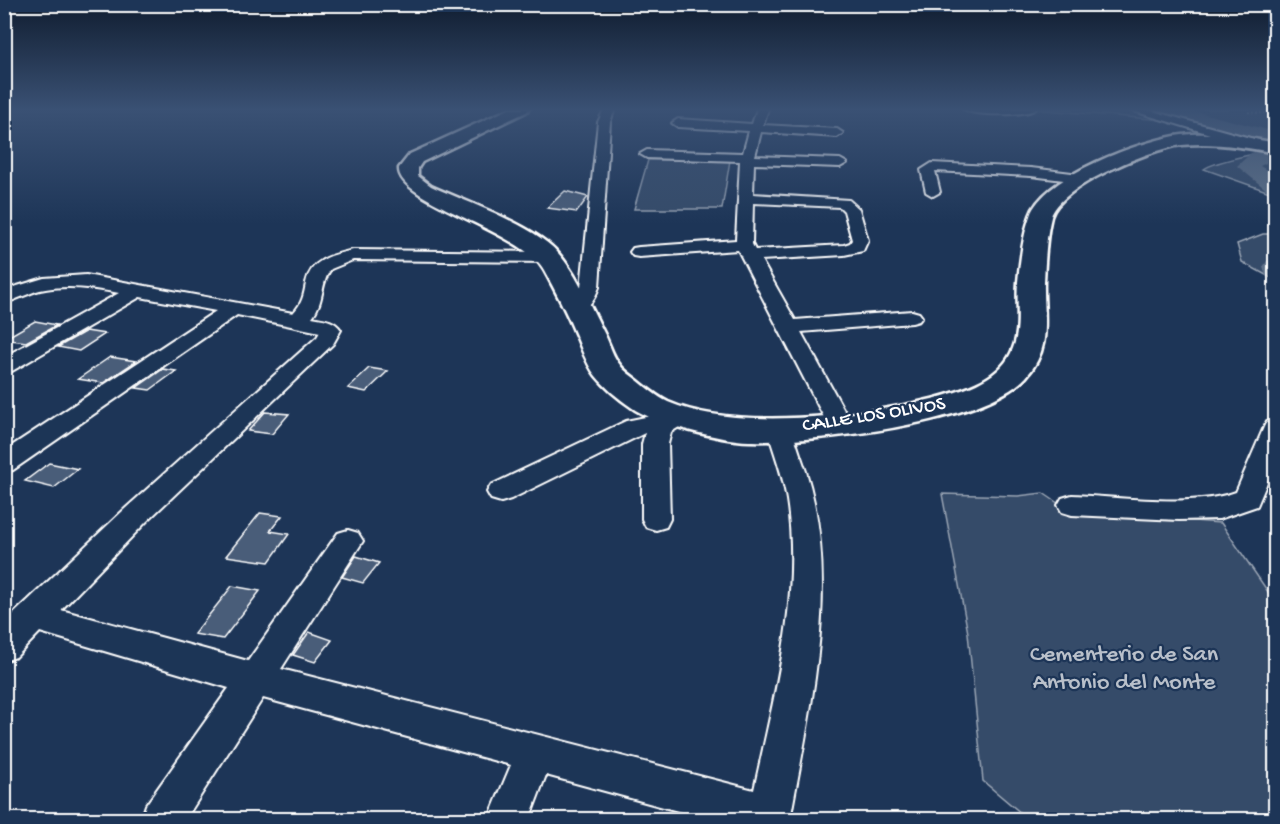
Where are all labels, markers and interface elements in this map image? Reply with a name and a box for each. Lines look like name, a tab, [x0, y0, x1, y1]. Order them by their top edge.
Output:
street label: CALLE LOS OLIVOS	[801, 393, 948, 439]
park label: Cementerio de San Antonio del Monte	[1030, 641, 1219, 698]

